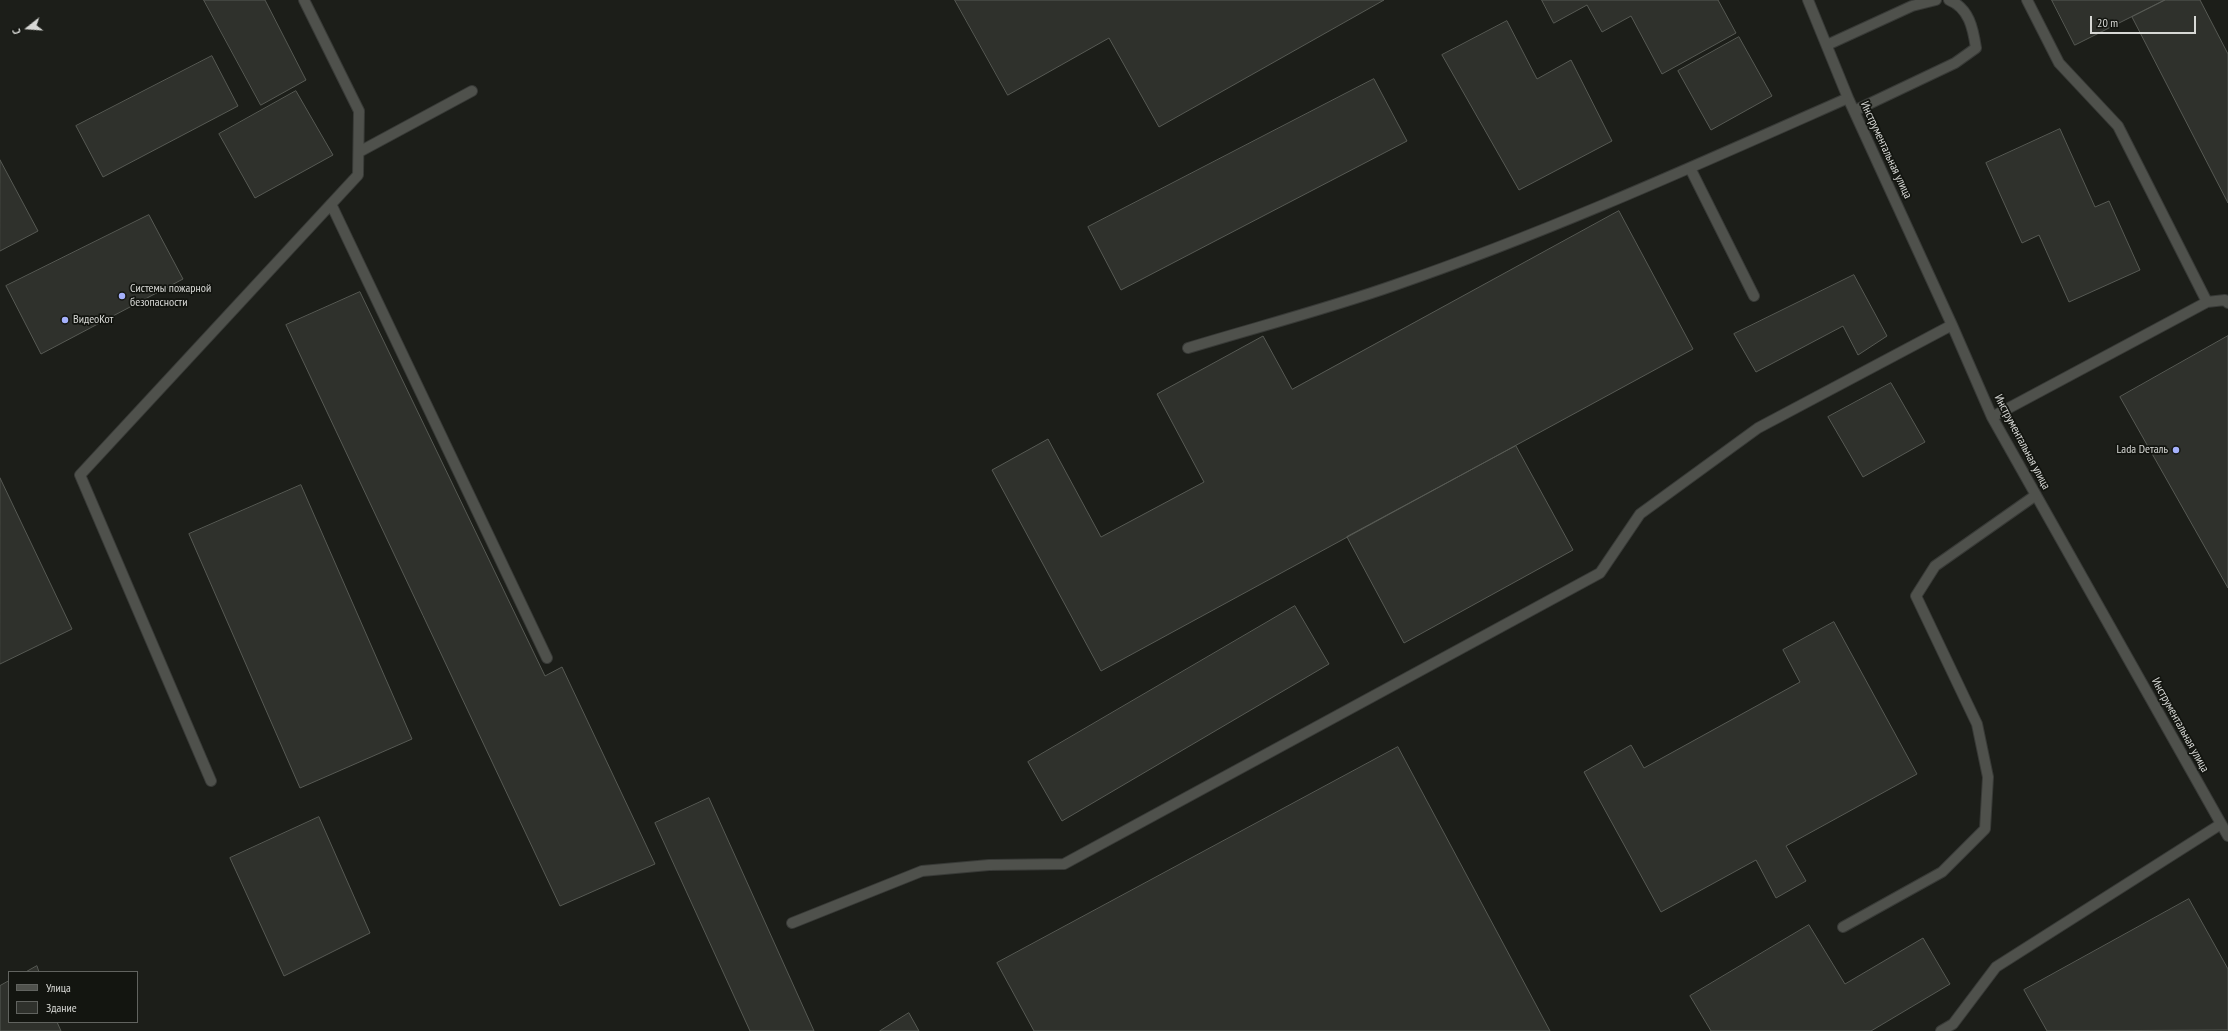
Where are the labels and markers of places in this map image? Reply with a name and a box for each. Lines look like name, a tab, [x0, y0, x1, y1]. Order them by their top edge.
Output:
place label: Системы пожарной безопасности	[130, 282, 211, 310]
marker: Системы пожарной безопасности	[117, 291, 127, 301]
place label: ВидеоКот	[73, 313, 113, 327]
marker: ВидеоКот	[60, 315, 70, 325]
place label: Lada Dеталь	[2117, 443, 2168, 457]
marker: Lada Dеталь	[2171, 445, 2181, 455]

